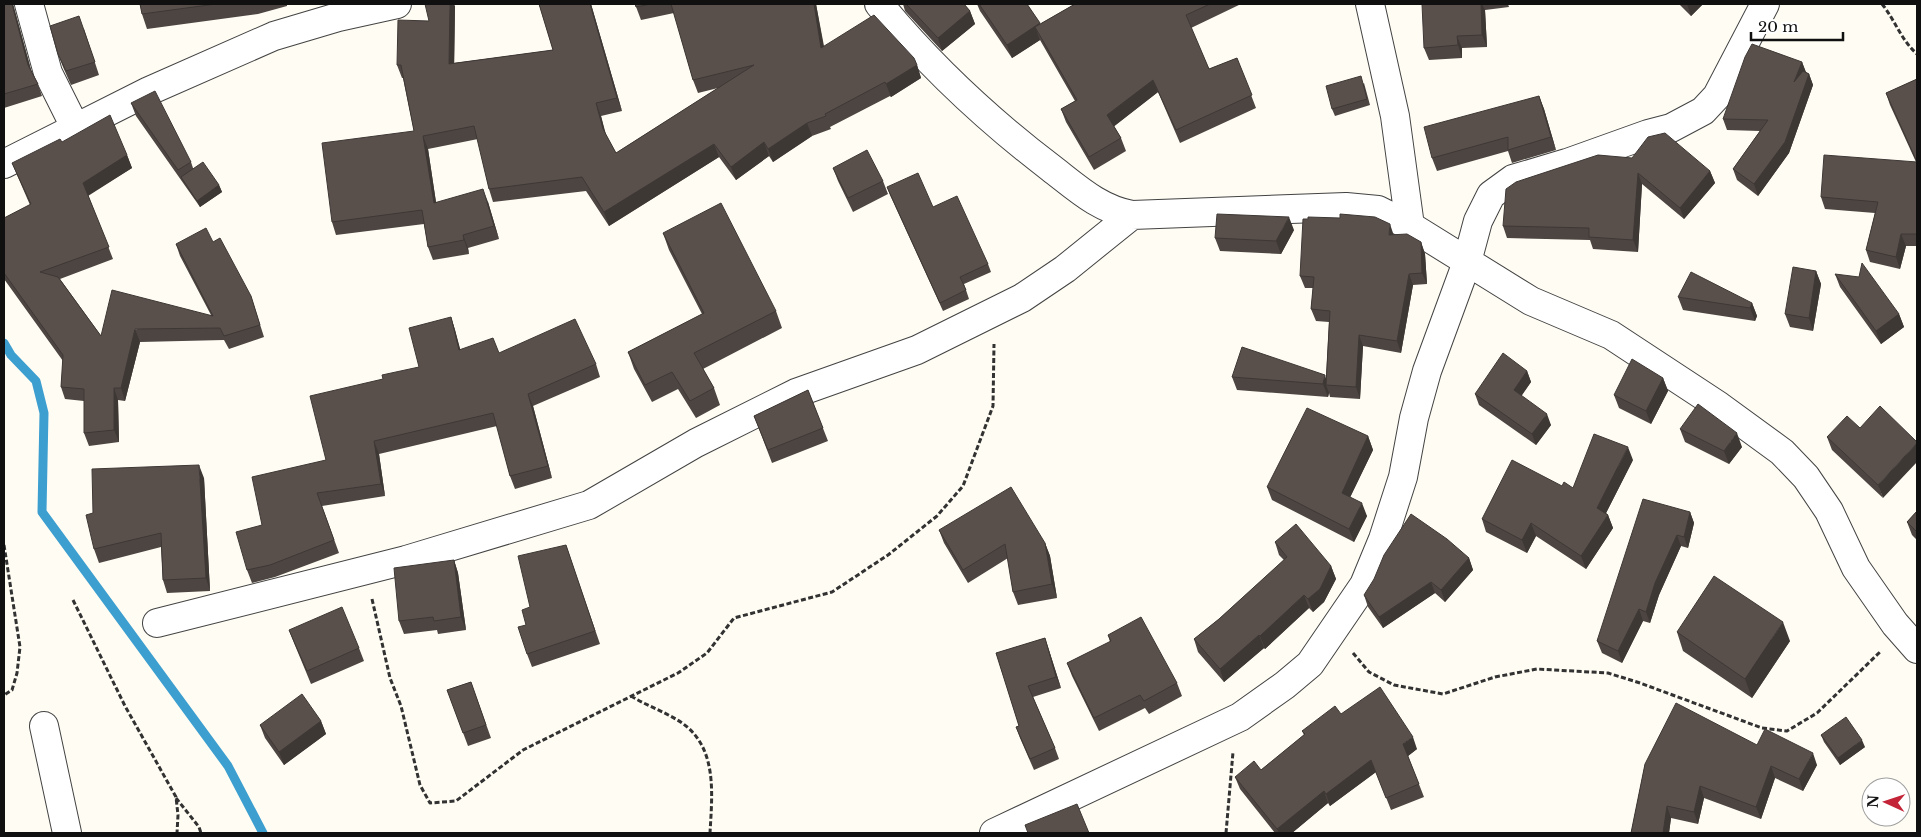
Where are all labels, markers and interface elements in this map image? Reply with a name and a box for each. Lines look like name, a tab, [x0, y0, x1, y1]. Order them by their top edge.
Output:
scale bar	[1751, 10, 1844, 42]
text: 20 m	[1758, 17, 1798, 36]
north arrow	[1861, 777, 1911, 827]
text: N	[1864, 794, 1882, 808]

